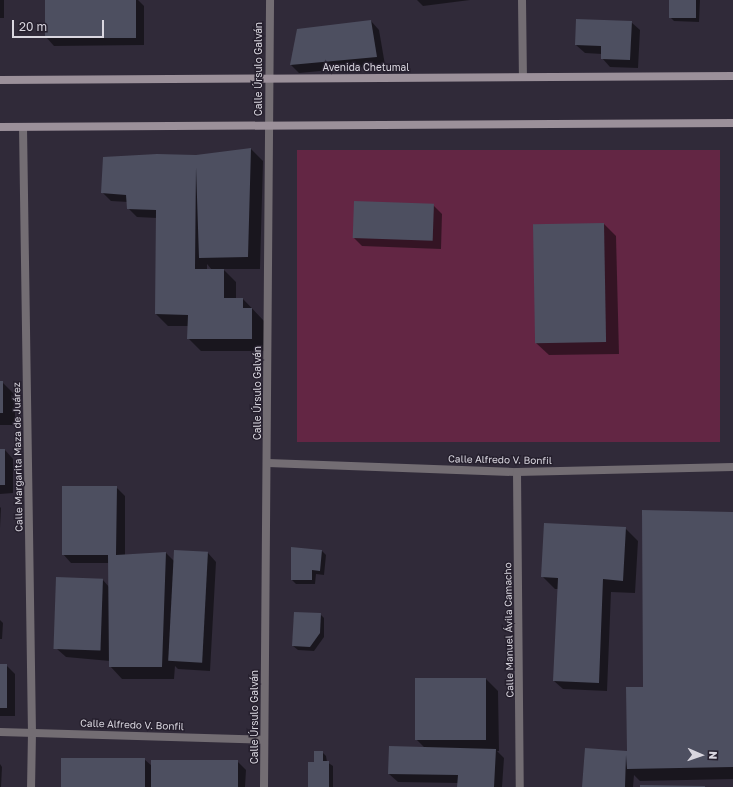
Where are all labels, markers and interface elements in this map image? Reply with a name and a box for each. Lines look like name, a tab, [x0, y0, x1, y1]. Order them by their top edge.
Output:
scale bar	[14, 12, 106, 38]
text: 20 m	[19, 19, 47, 34]
street label: Calle Úrsulo Galván	[253, 22, 265, 116]
street label: Avenida Chetumal	[323, 62, 409, 74]
street label: Calle Úrsulo Galván	[252, 346, 264, 440]
street label: Calle Margarita Maza de Juárez	[11, 382, 25, 532]
street label: Calle Alfredo V. Bonfil	[448, 453, 552, 467]
street label: Calle Manuel Ávila Camacho	[502, 562, 516, 698]
street label: Calle Úrsulo Galván	[249, 670, 261, 764]
street label: Calle Alfredo V. Bonfil	[80, 717, 184, 733]
north arrow	[681, 735, 721, 775]
text: N	[707, 751, 720, 760]

